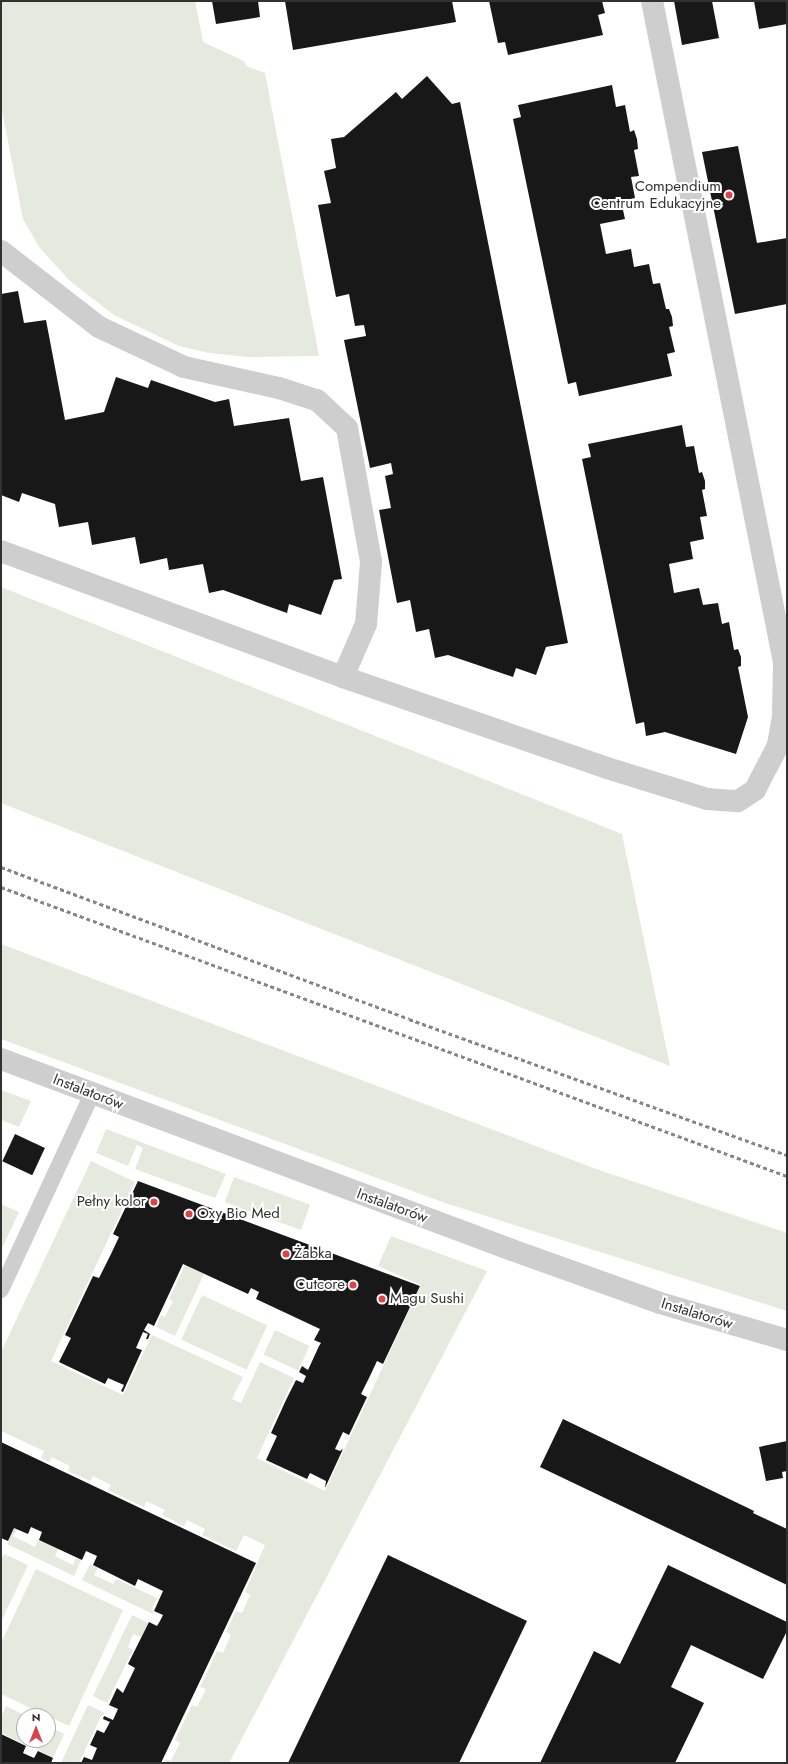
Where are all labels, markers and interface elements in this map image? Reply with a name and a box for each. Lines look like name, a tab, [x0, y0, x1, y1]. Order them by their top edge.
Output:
place label: Compendium Centrum Edukacyjne	[591, 177, 721, 212]
marker: Compendium Centrum Edukacyjne	[724, 190, 734, 200]
street label: Instalatorów	[50, 1070, 126, 1114]
street label: Instalatorów	[354, 1185, 430, 1227]
place label: Pełny kolor	[77, 1193, 146, 1211]
marker: Pełny kolor	[149, 1197, 159, 1207]
place label: Oxy Bio Med	[197, 1205, 280, 1223]
marker: Oxy Bio Med	[184, 1209, 194, 1219]
place label: Żabka	[294, 1245, 332, 1263]
marker: Żabka	[281, 1249, 291, 1259]
place label: Cutcore	[295, 1276, 345, 1294]
marker: Cutcore	[348, 1280, 358, 1290]
place label: Magu Sushi	[390, 1290, 464, 1308]
marker: Magu Sushi	[377, 1294, 387, 1304]
street label: Instalatorów	[659, 1295, 735, 1333]
north arrow	[16, 1708, 56, 1748]
text: N	[32, 1709, 40, 1725]

